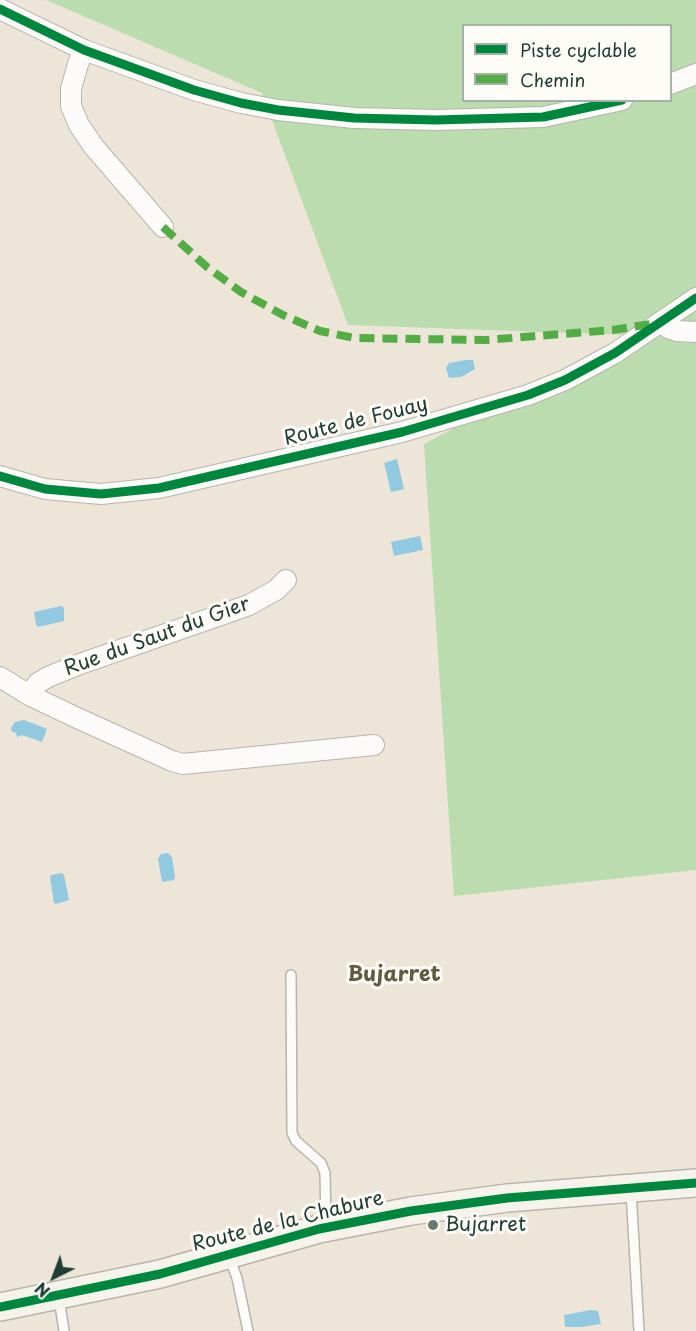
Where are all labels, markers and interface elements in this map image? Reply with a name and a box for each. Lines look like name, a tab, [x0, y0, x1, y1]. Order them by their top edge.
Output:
legend	[462, 24, 672, 102]
text: Piste cyclable	[520, 36, 637, 63]
text: Chemin	[520, 66, 585, 93]
street label: Route de Fouay	[281, 392, 431, 452]
street label: Rue du Saut du Gier	[61, 592, 253, 682]
district label: Bujarret	[348, 962, 440, 988]
street label: Route de la Chabure	[190, 1187, 386, 1257]
place label: Bujarret	[445, 1213, 526, 1237]
marker: Bujarret	[426, 1218, 440, 1232]
north arrow	[24, 1247, 84, 1307]
text: N	[29, 1277, 55, 1304]

